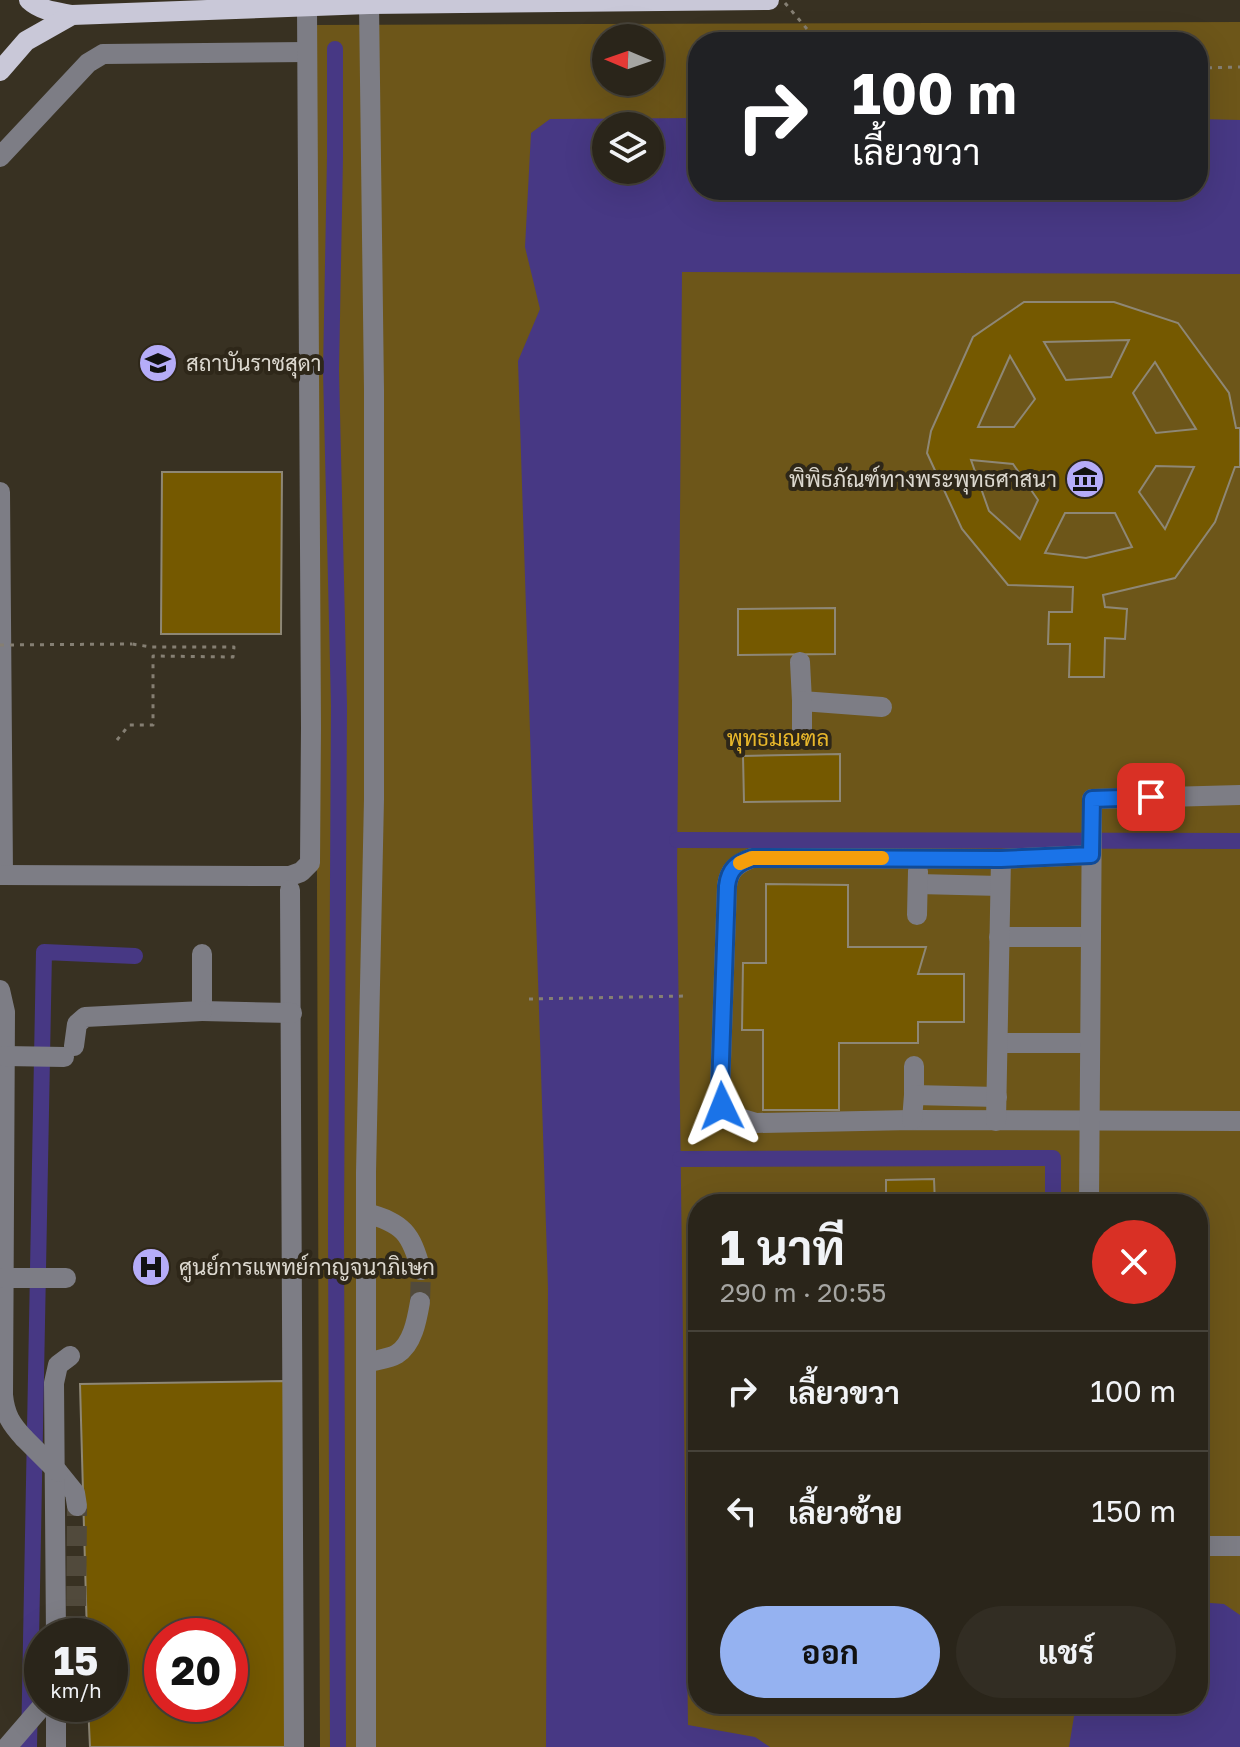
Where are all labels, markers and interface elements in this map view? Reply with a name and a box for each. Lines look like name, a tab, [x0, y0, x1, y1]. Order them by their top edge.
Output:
north arrow	[592, 24, 664, 96]
map controls	[592, 24, 664, 184]
text: 100 m	[852, 59, 1017, 126]
icon: right	[720, 64, 824, 168]
button: layers	[592, 112, 664, 184]
text: เลี้ยวขวา	[852, 130, 980, 173]
school or university icon: สถาบันราชสุดา	[137, 342, 179, 384]
place label: สถาบันราชสุดา	[186, 349, 322, 379]
museum icon: พิพิธภัณฑ์ทางพระพุทธศาสนา	[1064, 458, 1106, 500]
place label: พิพิธภัณฑ์ทางพระพุทธศาสนา	[789, 465, 1057, 495]
park label: พุทธมณฑล	[727, 724, 829, 754]
pin	[1117, 763, 1185, 831]
icon: arrive	[1129, 775, 1173, 819]
position arrow	[680, 1064, 764, 1148]
text: 1 นาที	[720, 1218, 845, 1276]
button: close	[1092, 1220, 1176, 1304]
hospital icon: ศูนย์การแพทย์กาญจนาภิเษก	[130, 1246, 172, 1288]
place label: ศูนย์การแพทย์กาญจนาภิเษก	[179, 1253, 435, 1283]
text: 290 m · 20:55	[720, 1277, 886, 1308]
icon: right	[720, 1369, 764, 1413]
text: 100 m	[1090, 1373, 1176, 1409]
text: เลี้ยวขวา	[788, 1375, 900, 1411]
icon: left	[720, 1489, 764, 1533]
text: 150 m	[1091, 1493, 1176, 1529]
text: เลี้ยวซ้าย	[788, 1495, 902, 1531]
button: ออก	[720, 1606, 940, 1698]
button: แชร์	[956, 1606, 1176, 1698]
speed limit sign: 20	[144, 1618, 248, 1722]
text: 15	[54, 1636, 99, 1684]
text: km/h	[51, 1678, 101, 1702]

